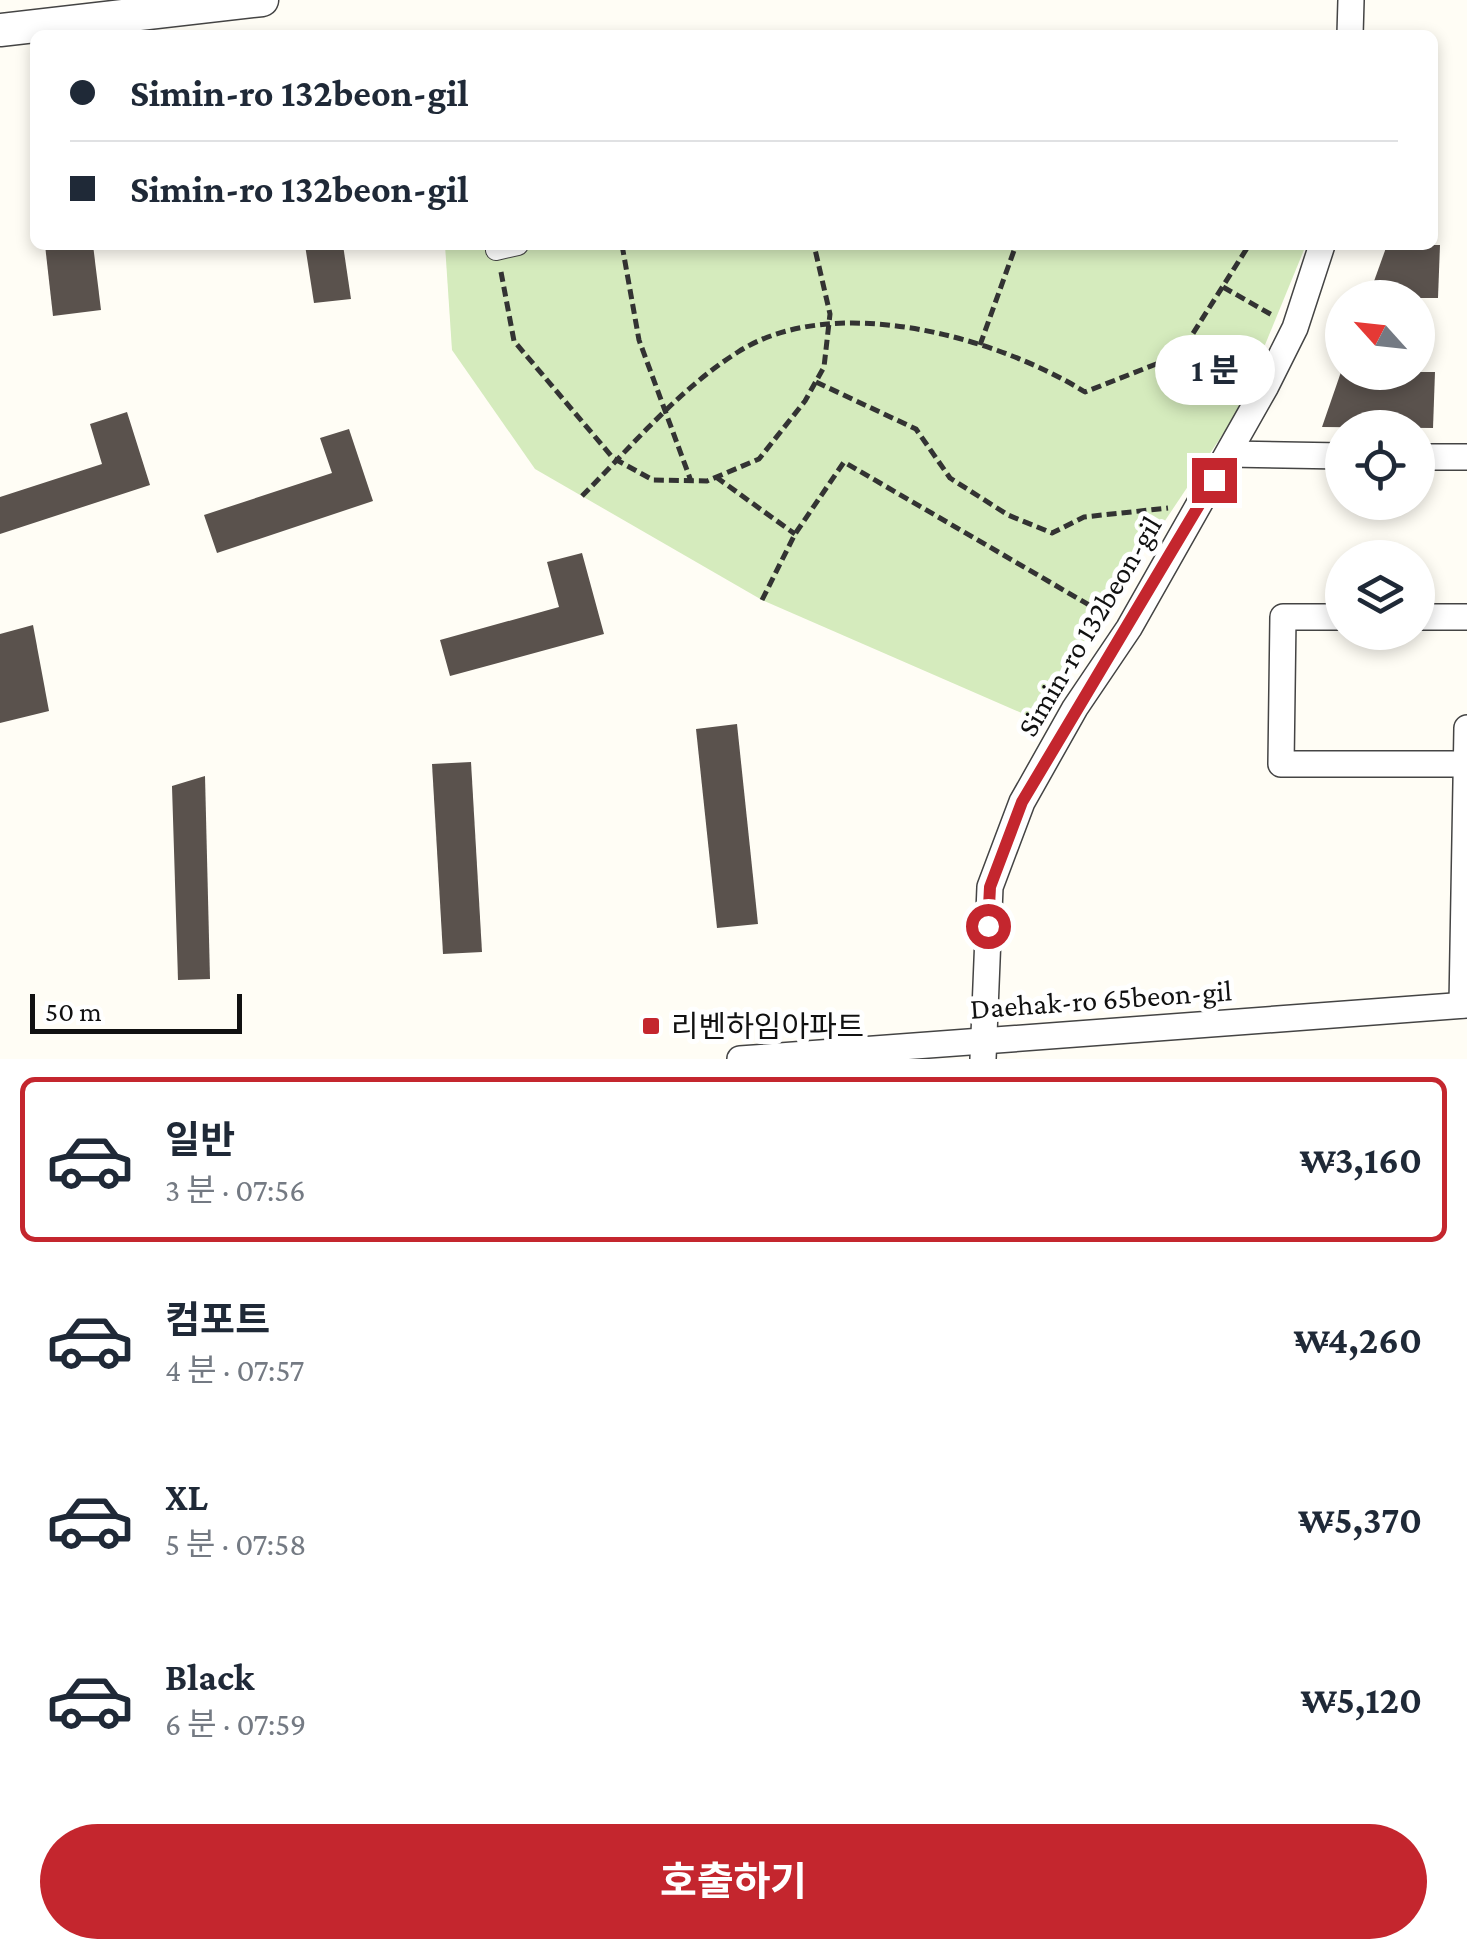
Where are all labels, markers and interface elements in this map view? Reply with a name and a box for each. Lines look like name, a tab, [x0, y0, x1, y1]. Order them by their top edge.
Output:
text: Simin-ro 132beon-gil	[130, 72, 468, 114]
text: Simin-ro 132beon-gil	[130, 168, 468, 210]
north arrow	[1325, 280, 1435, 390]
map controls	[1325, 280, 1435, 650]
callout: 1 분	[1154, 335, 1274, 405]
text: 1 분	[1191, 352, 1239, 388]
button: locate	[1325, 410, 1435, 520]
route end	[1192, 458, 1237, 503]
street label: Simin-ro 132beon-gil	[1010, 510, 1169, 742]
button: layers	[1325, 540, 1435, 650]
route start	[966, 904, 1011, 949]
street label: Daehak-ro 65beon-gil	[969, 973, 1233, 1026]
scale bar	[30, 989, 242, 1034]
text: 50 m	[45, 996, 102, 1027]
place label: 리벤하임아파트	[671, 1010, 864, 1043]
marker: 리벤하임아파트	[640, 1015, 662, 1037]
icon: car	[45, 1115, 135, 1205]
text: 일반	[165, 1119, 235, 1161]
text: ₩3,160	[1300, 1139, 1422, 1181]
text: 3 분 · 07:56	[165, 1172, 306, 1208]
icon: car	[45, 1295, 135, 1385]
text: 컴포트	[165, 1299, 270, 1341]
text: ₩4,260	[1294, 1319, 1422, 1361]
text: 4 분 · 07:57	[165, 1352, 304, 1388]
icon: car	[45, 1475, 135, 1565]
text: XL	[165, 1476, 208, 1518]
text: ₩5,370	[1298, 1499, 1422, 1541]
text: 5 분 · 07:58	[165, 1526, 306, 1562]
icon: car	[45, 1655, 135, 1745]
text: Black	[165, 1656, 254, 1698]
text: ₩5,120	[1301, 1679, 1422, 1721]
text: 6 분 · 07:59	[165, 1706, 306, 1742]
button: 호출하기	[40, 1824, 1427, 1939]

